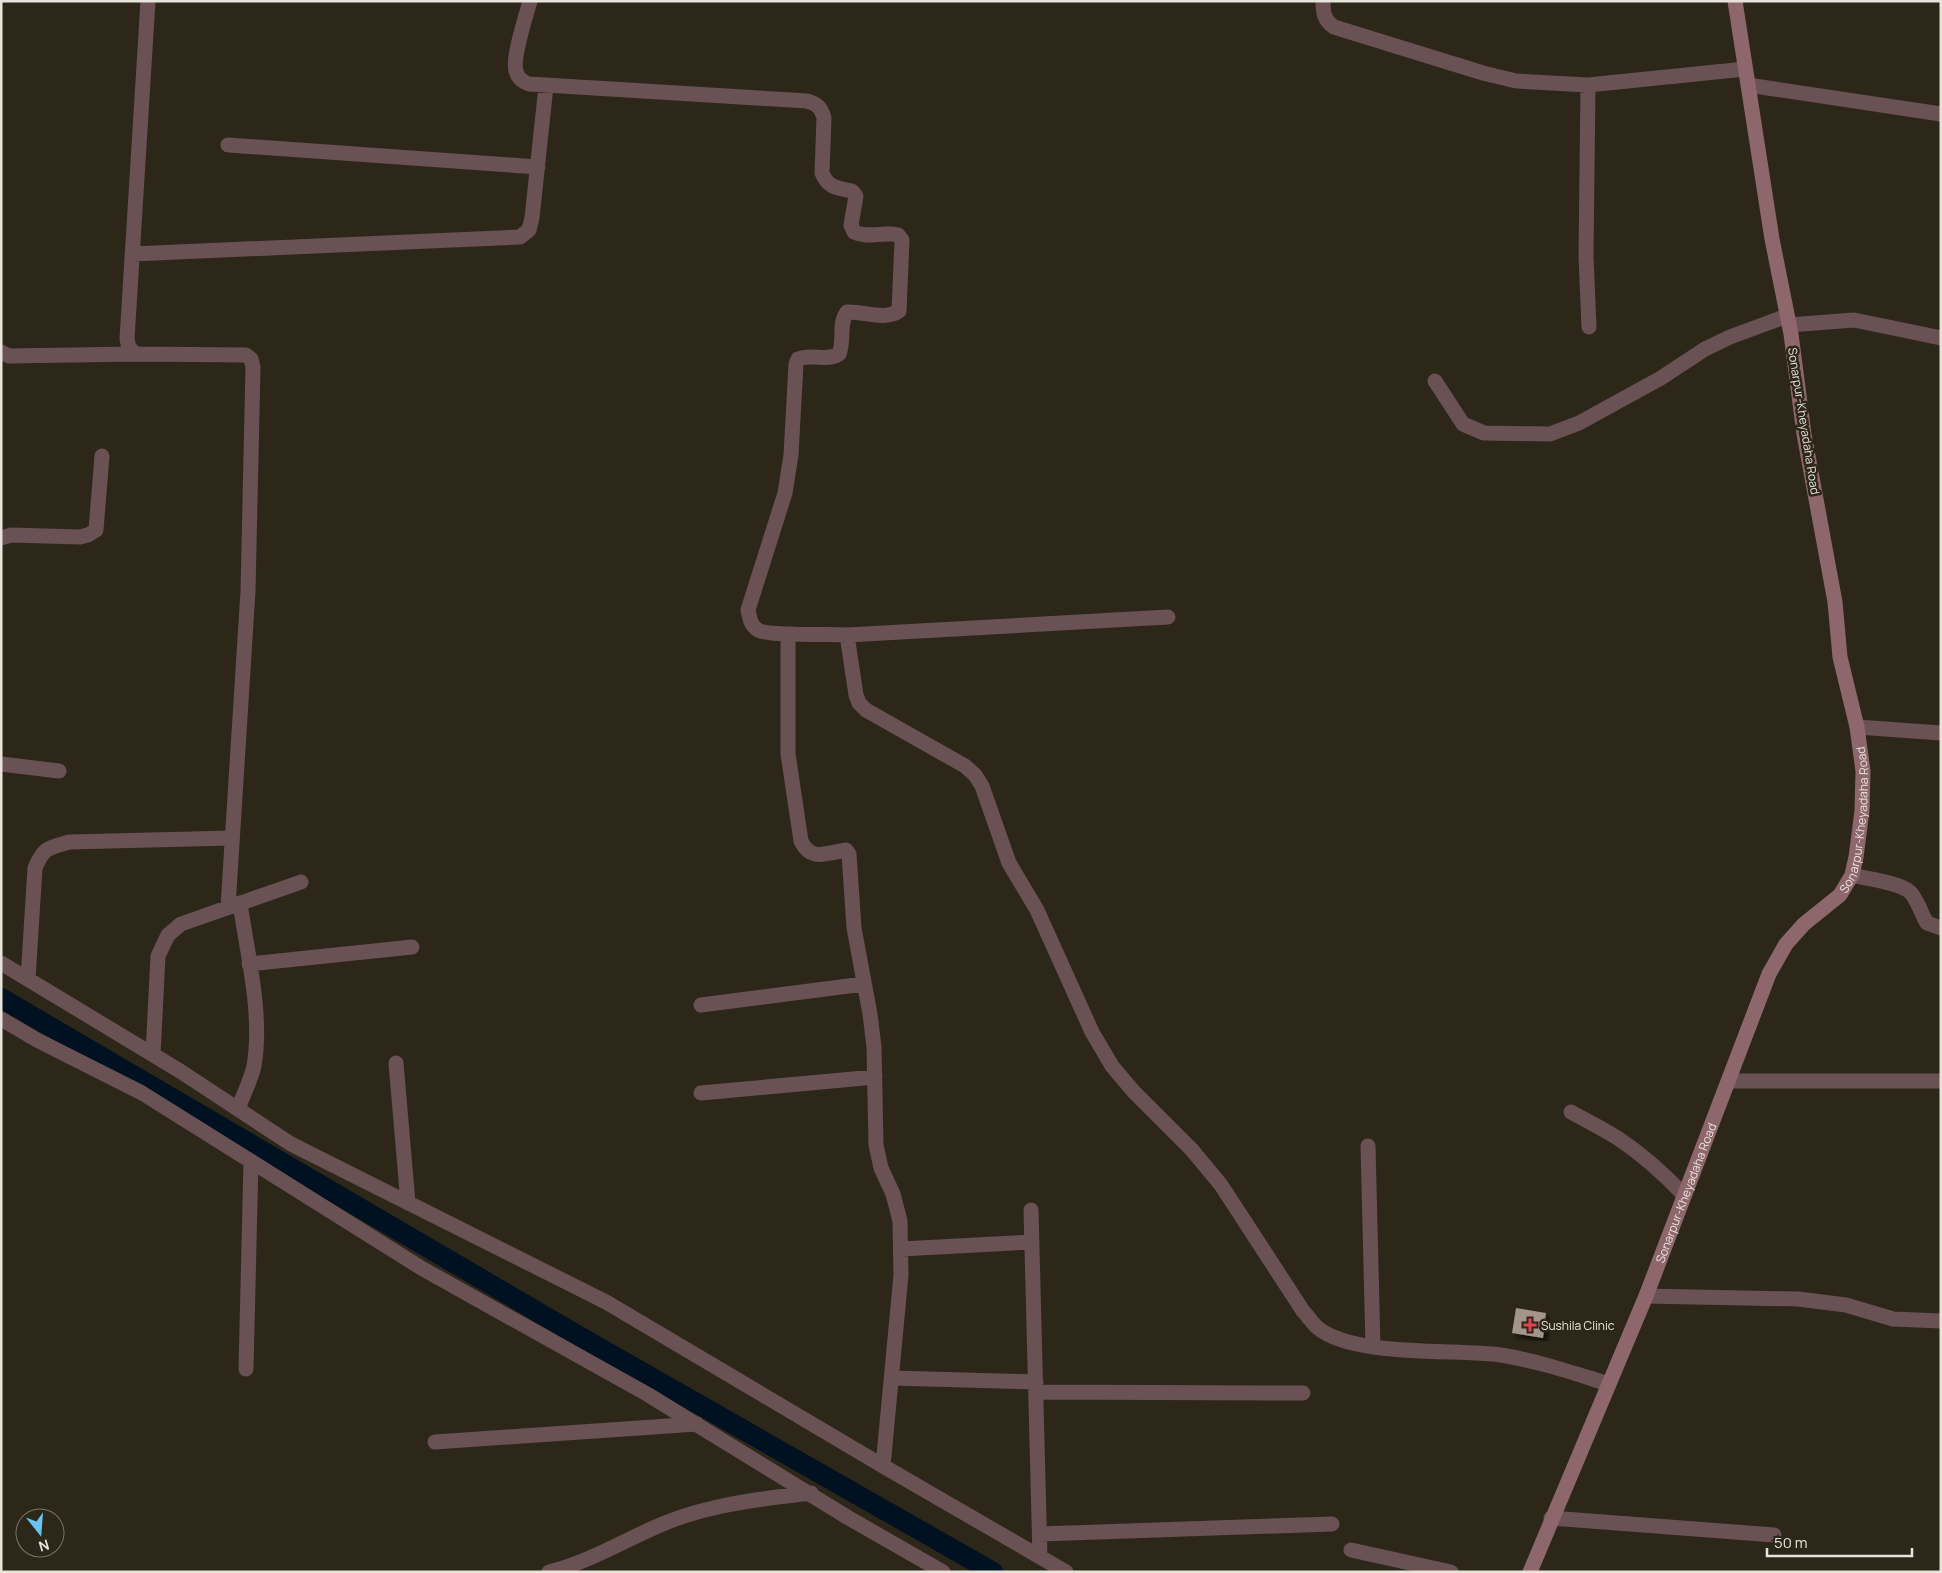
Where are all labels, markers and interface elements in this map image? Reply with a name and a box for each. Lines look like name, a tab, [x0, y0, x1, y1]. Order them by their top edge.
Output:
street label: Sonarpur-Kheyadaha Road	[1784, 346, 1824, 496]
street label: Sonarpur-Kheyadaha Road	[1835, 746, 1872, 896]
street label: Sonarpur-Kheyadaha Road	[1651, 1120, 1720, 1265]
place label: Sushila Clinic	[1541, 1317, 1615, 1334]
marker: Sushila Clinic	[1523, 1318, 1537, 1332]
north arrow	[15, 1508, 65, 1558]
scale bar	[1767, 1526, 1912, 1558]
text: 50 m	[1774, 1532, 1808, 1553]
text: N	[36, 1535, 52, 1556]

